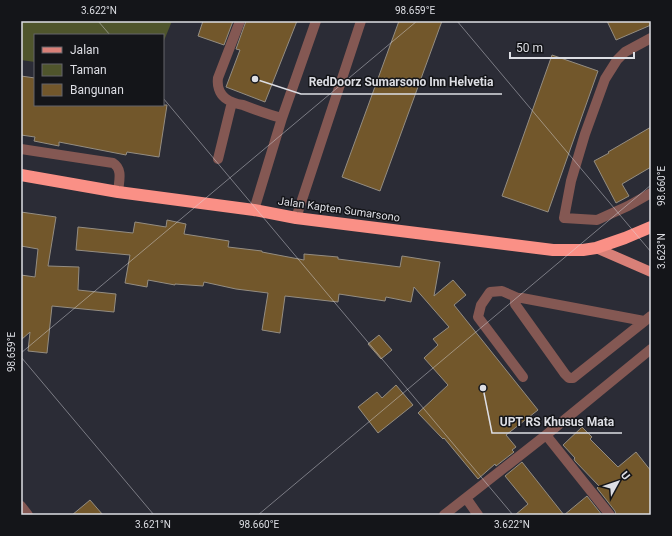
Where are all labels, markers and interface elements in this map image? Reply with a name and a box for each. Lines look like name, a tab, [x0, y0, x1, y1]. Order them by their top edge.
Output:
text: 3.622°N	[81, 5, 117, 16]
text: 98.659°E	[395, 5, 435, 16]
legend	[34, 34, 164, 106]
scale bar	[510, 34, 634, 60]
text: 50 m	[516, 41, 543, 55]
text: Jalan	[70, 43, 99, 57]
text: Taman	[70, 63, 107, 77]
callout: RedDoorz Sumarsono Inn Helvetia	[301, 70, 502, 94]
text: RedDoorz Sumarsono Inn Helvetia	[309, 75, 494, 89]
text: Bangunan	[70, 83, 124, 97]
text: 98.660°E	[656, 166, 667, 206]
street label: Jalan Kapten Sumarsono	[277, 194, 401, 224]
text: 3.623°N	[656, 233, 667, 269]
text: 98.659°E	[6, 332, 17, 372]
callout: UPT RS Khusus Mata	[492, 409, 622, 433]
text: UPT RS Khusus Mata	[500, 415, 615, 429]
north arrow	[598, 462, 638, 502]
text: U	[618, 469, 633, 483]
text: 3.621°N	[135, 519, 171, 530]
text: 98.660°E	[239, 519, 279, 530]
text: 3.622°N	[494, 519, 530, 530]

